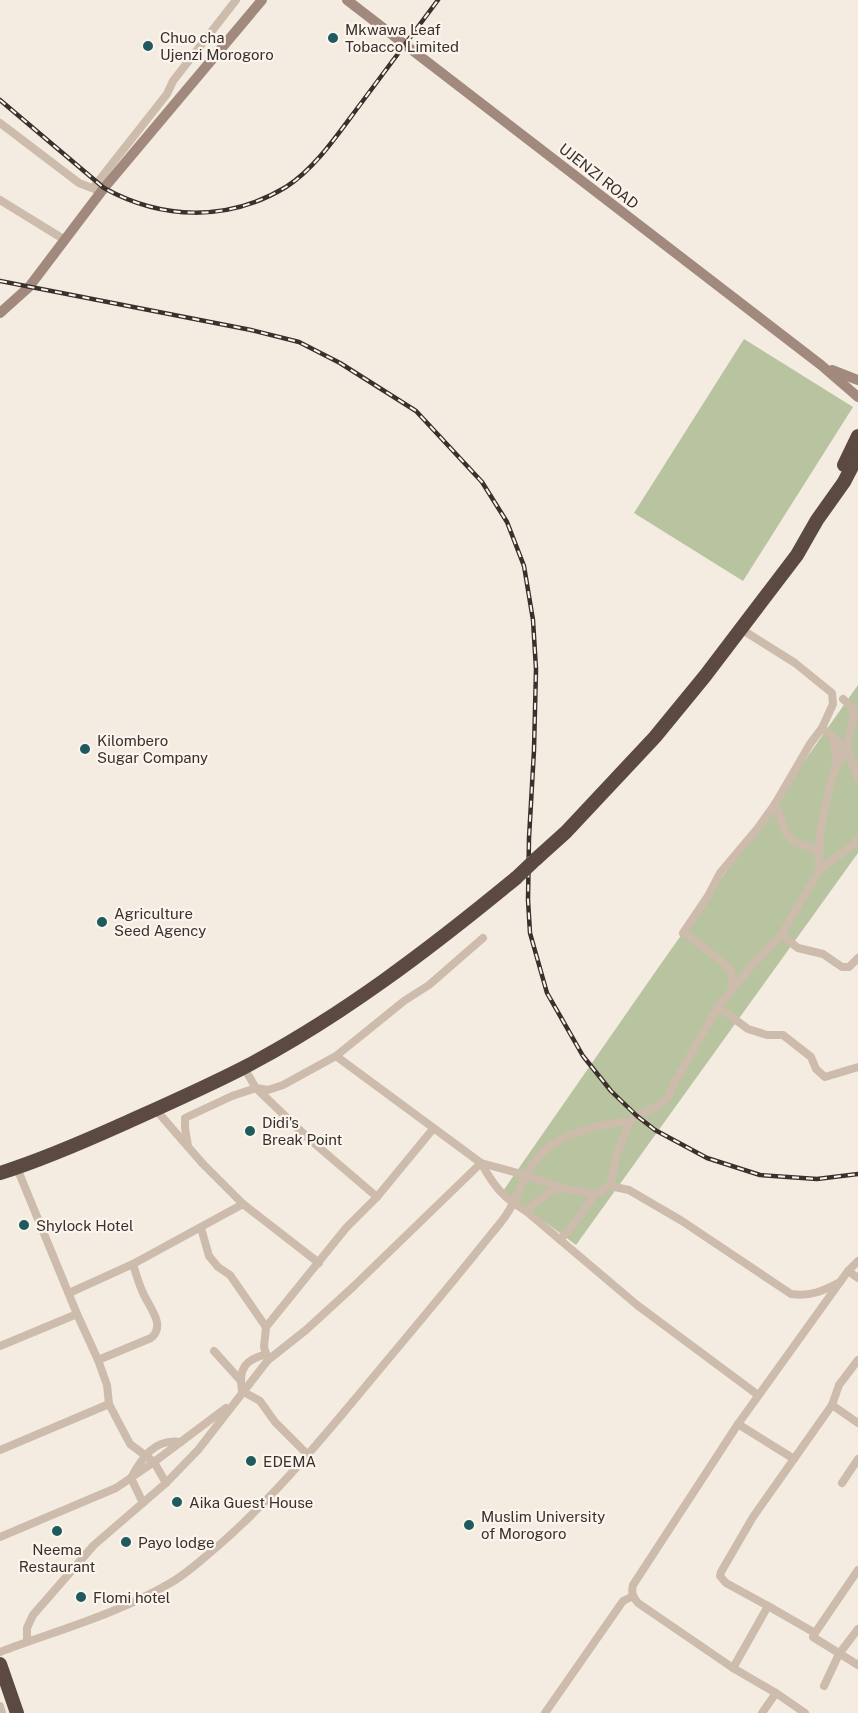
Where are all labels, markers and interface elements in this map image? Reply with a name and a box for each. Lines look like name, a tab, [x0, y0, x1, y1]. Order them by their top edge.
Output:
place label: Mkwawa Leaf Tobacco Limited	[345, 21, 459, 55]
place label: Chuo cha Ujenzi Morogoro	[160, 29, 274, 63]
marker: Mkwawa Leaf Tobacco Limited	[326, 31, 340, 45]
marker: Chuo cha Ujenzi Morogoro	[141, 39, 155, 53]
street label: UJENZI ROAD	[556, 140, 642, 212]
place label: Kilombero Sugar Company	[97, 732, 208, 766]
marker: Kilombero Sugar Company	[78, 742, 92, 756]
place label: Agriculture Seed Agency	[114, 905, 206, 939]
marker: Agriculture Seed Agency	[95, 915, 109, 929]
place label: Didi's Break Point	[262, 1114, 343, 1148]
marker: Didi's Break Point	[243, 1124, 257, 1138]
place label: Shylock Hotel	[36, 1217, 133, 1234]
marker: Shylock Hotel	[17, 1218, 31, 1232]
place label: EDEMA	[263, 1453, 316, 1470]
marker: EDEMA	[244, 1454, 258, 1468]
place label: Aika Guest House	[189, 1494, 313, 1511]
marker: Aika Guest House	[170, 1495, 184, 1509]
place label: Muslim University of Morogoro	[481, 1508, 605, 1542]
marker: Muslim University of Morogoro	[462, 1518, 476, 1532]
marker: Neema Restaurant	[50, 1524, 64, 1538]
place label: Payo lodge	[138, 1534, 215, 1551]
marker: Payo lodge	[119, 1535, 133, 1549]
place label: Neema Restaurant	[19, 1541, 96, 1575]
place label: Flomi hotel	[93, 1589, 170, 1606]
marker: Flomi hotel	[74, 1590, 88, 1604]

